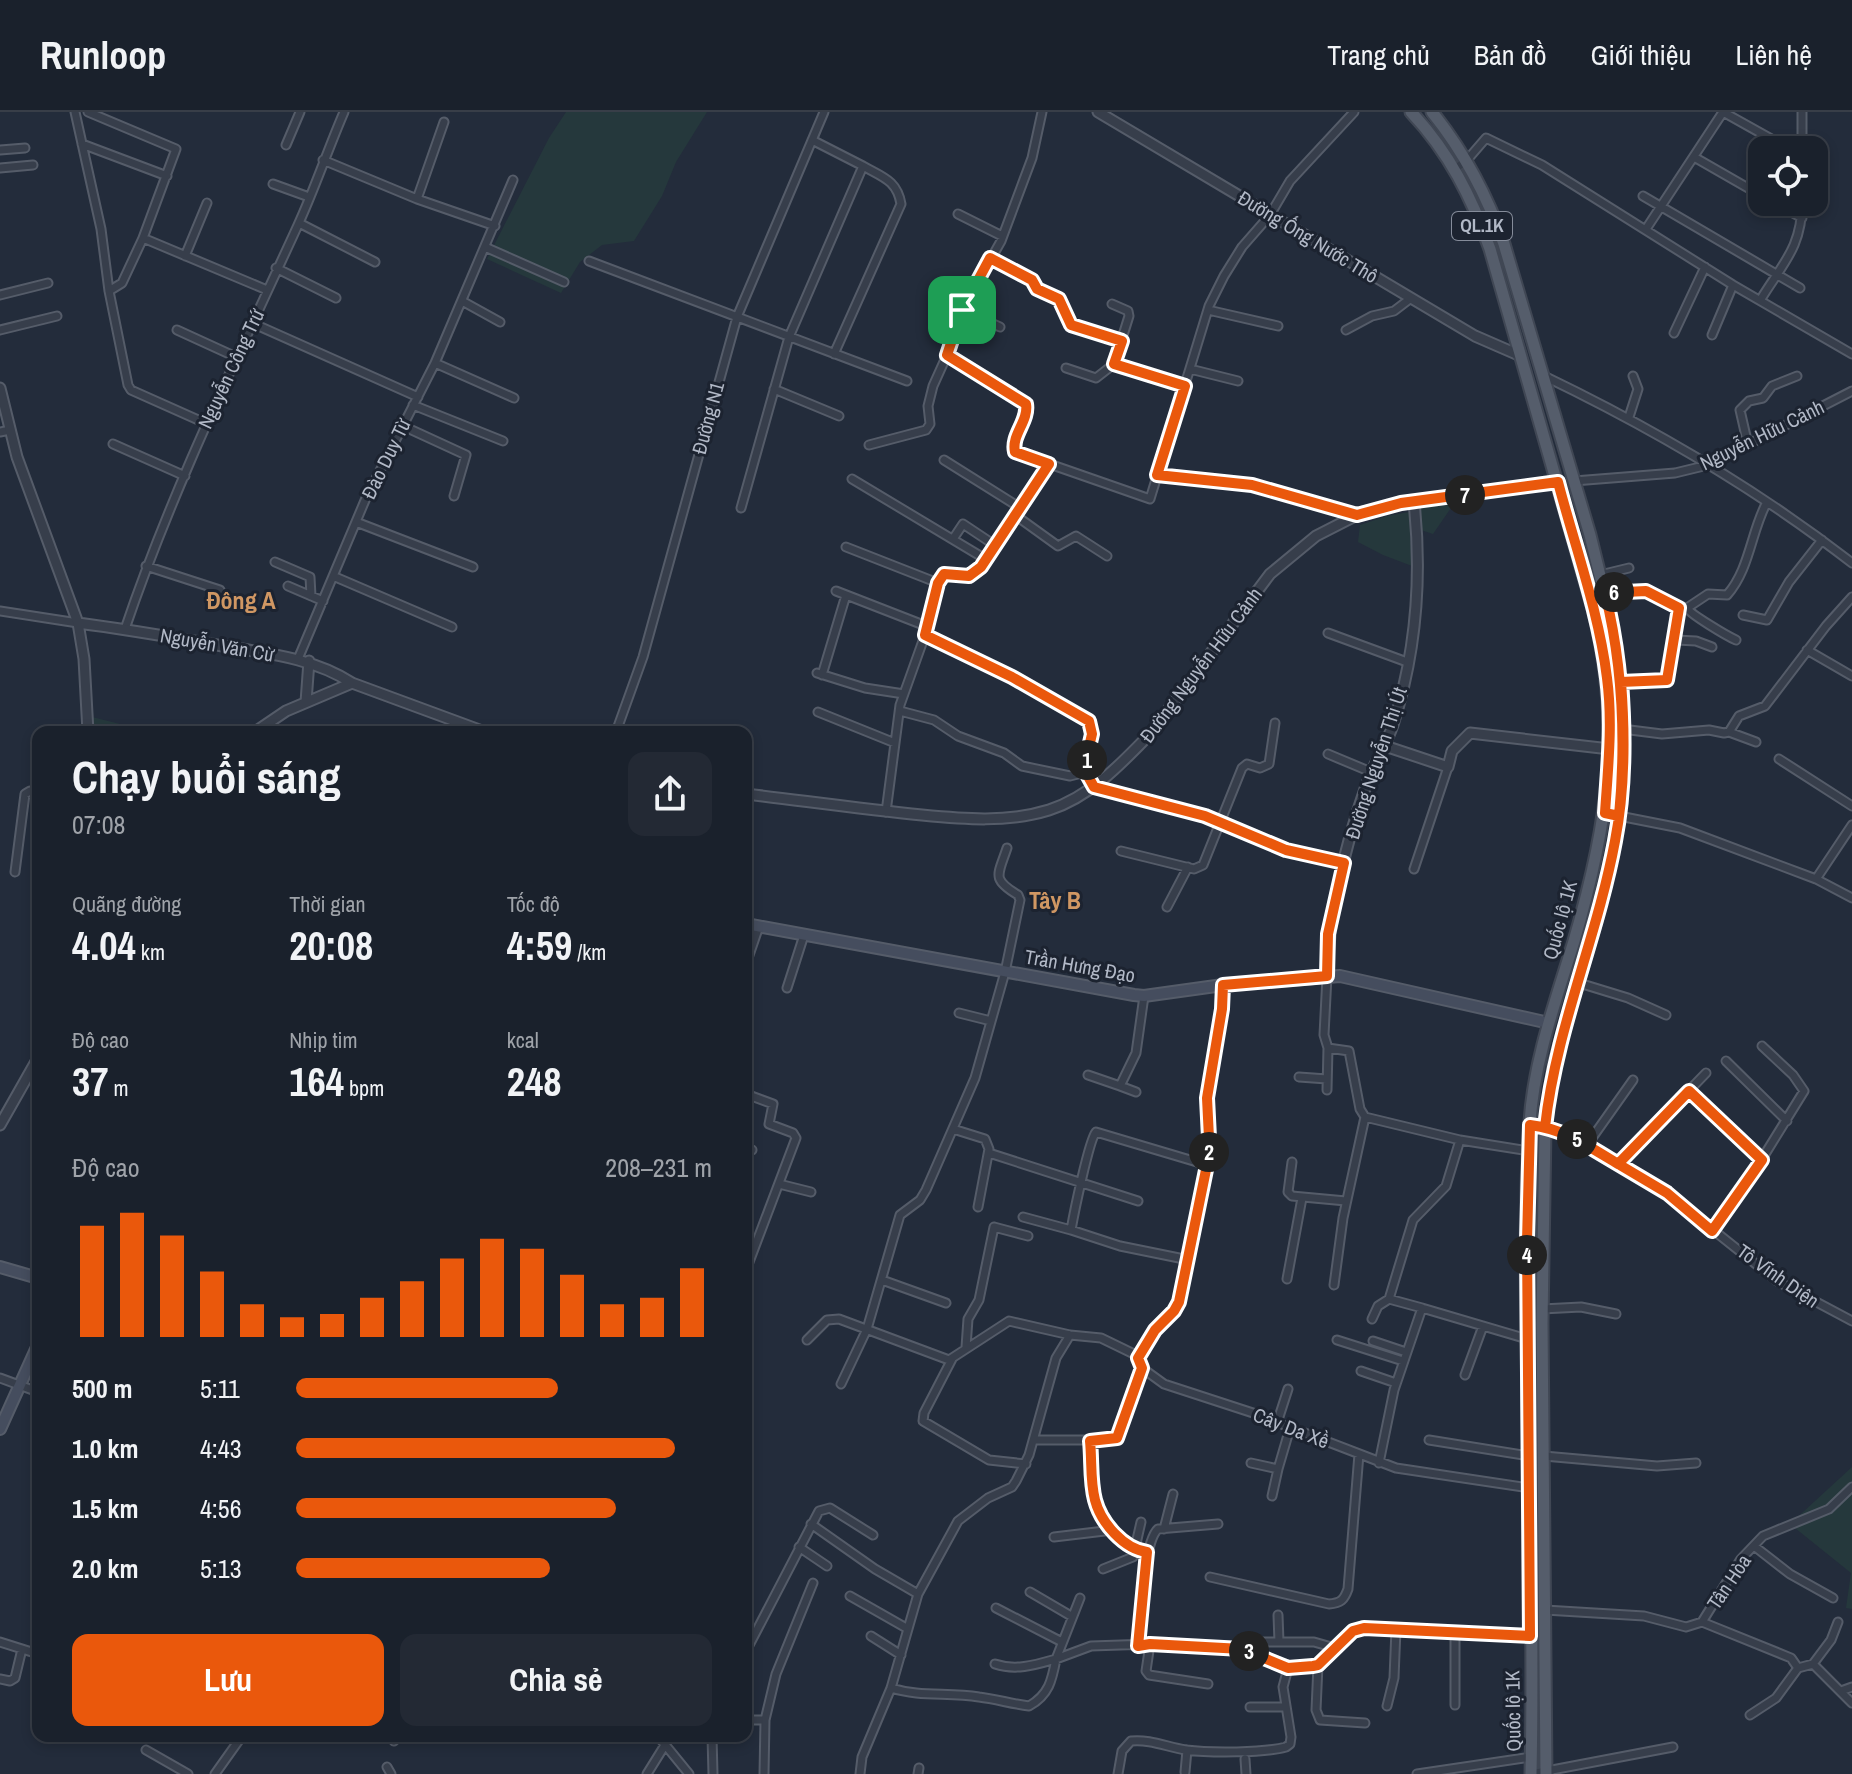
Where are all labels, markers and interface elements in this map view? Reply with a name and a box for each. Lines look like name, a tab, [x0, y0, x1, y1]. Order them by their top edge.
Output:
text: Runloop	[40, 30, 166, 81]
text: Trang chủ	[1327, 36, 1430, 74]
text: Bản đồ	[1474, 36, 1547, 74]
text: Giới thiệu	[1591, 36, 1691, 74]
text: Liên hệ	[1735, 36, 1812, 74]
map controls	[1748, 136, 1828, 216]
button: locate	[1748, 136, 1828, 216]
street label: Đường Ống Nước Thô	[1233, 184, 1383, 289]
road number: QL.1K	[1452, 212, 1512, 240]
pin	[928, 276, 996, 344]
icon: arrive	[940, 288, 984, 332]
street label: Nguyễn Công Trứ	[191, 304, 270, 433]
street label: Đường N1	[685, 379, 730, 457]
street label: Nguyễn Hữu Cảnh	[1695, 393, 1828, 476]
street label: Đào Duy Từ	[355, 414, 417, 503]
pin: 7	[1445, 475, 1485, 515]
text: 7	[1460, 480, 1470, 510]
pin: 6	[1594, 572, 1634, 612]
text: 6	[1609, 577, 1619, 607]
street label: Đường Nguyễn Hữu Cảnh	[1133, 582, 1268, 748]
district label: Đông A	[206, 584, 276, 616]
street label: Nguyễn Văn Cừ	[158, 621, 277, 668]
street label: Đường Nguyễn Thị Út	[1338, 683, 1413, 842]
pin: 1	[1067, 740, 1107, 780]
text: 1	[1082, 745, 1092, 775]
text: Chạy buổi sáng	[72, 747, 341, 807]
button: share	[628, 752, 712, 836]
text: 07:08	[72, 807, 125, 842]
street label: Quốc lộ 1K	[1536, 877, 1583, 963]
district label: Tây B	[1029, 884, 1081, 916]
text: Quãng đường	[72, 889, 181, 919]
text: Thời gian	[289, 889, 366, 919]
text: Tốc độ	[507, 889, 560, 919]
text: 4.04	[72, 919, 136, 972]
text: 20:08	[289, 919, 373, 972]
text: 4:59	[507, 919, 572, 972]
text: km	[136, 937, 165, 967]
text: /km	[572, 937, 606, 967]
street label: Trần Hưng Đạo	[1023, 943, 1137, 988]
text: Độ cao	[72, 1025, 129, 1055]
text: Nhịp tim	[289, 1025, 358, 1055]
text: kcal	[507, 1025, 539, 1055]
text: 37	[72, 1055, 108, 1108]
text: 164	[289, 1055, 344, 1108]
text: 248	[507, 1055, 561, 1108]
text: m	[108, 1073, 129, 1103]
text: bpm	[344, 1073, 384, 1103]
pin: 5	[1557, 1119, 1597, 1159]
text: 5	[1572, 1124, 1582, 1154]
pin: 2	[1189, 1132, 1229, 1172]
text: 2	[1204, 1137, 1214, 1167]
text: Độ cao	[72, 1150, 140, 1185]
text: 208–231 m	[605, 1150, 712, 1185]
pin: 4	[1507, 1235, 1547, 1275]
street label: Tô Vĩnh Diện	[1732, 1237, 1825, 1314]
text: 4	[1522, 1240, 1532, 1270]
text: 500 m	[72, 1371, 132, 1406]
text: 5:11	[200, 1371, 240, 1406]
street label: Cây Da Xề	[1249, 1401, 1333, 1454]
text: 1.0 km	[72, 1431, 138, 1466]
text: 4:43	[200, 1431, 242, 1466]
text: 1.5 km	[72, 1491, 138, 1526]
text: 4:56	[200, 1491, 242, 1526]
street label: Tân Hòa	[1700, 1549, 1757, 1615]
text: 2.0 km	[72, 1551, 138, 1586]
text: 5:13	[200, 1551, 242, 1586]
pin: 3	[1229, 1631, 1269, 1671]
button: Lưu	[72, 1634, 384, 1726]
button: Chia sẻ	[400, 1634, 712, 1726]
text: 3	[1244, 1636, 1254, 1666]
street label: Quốc lộ 1K	[1498, 1670, 1527, 1752]

